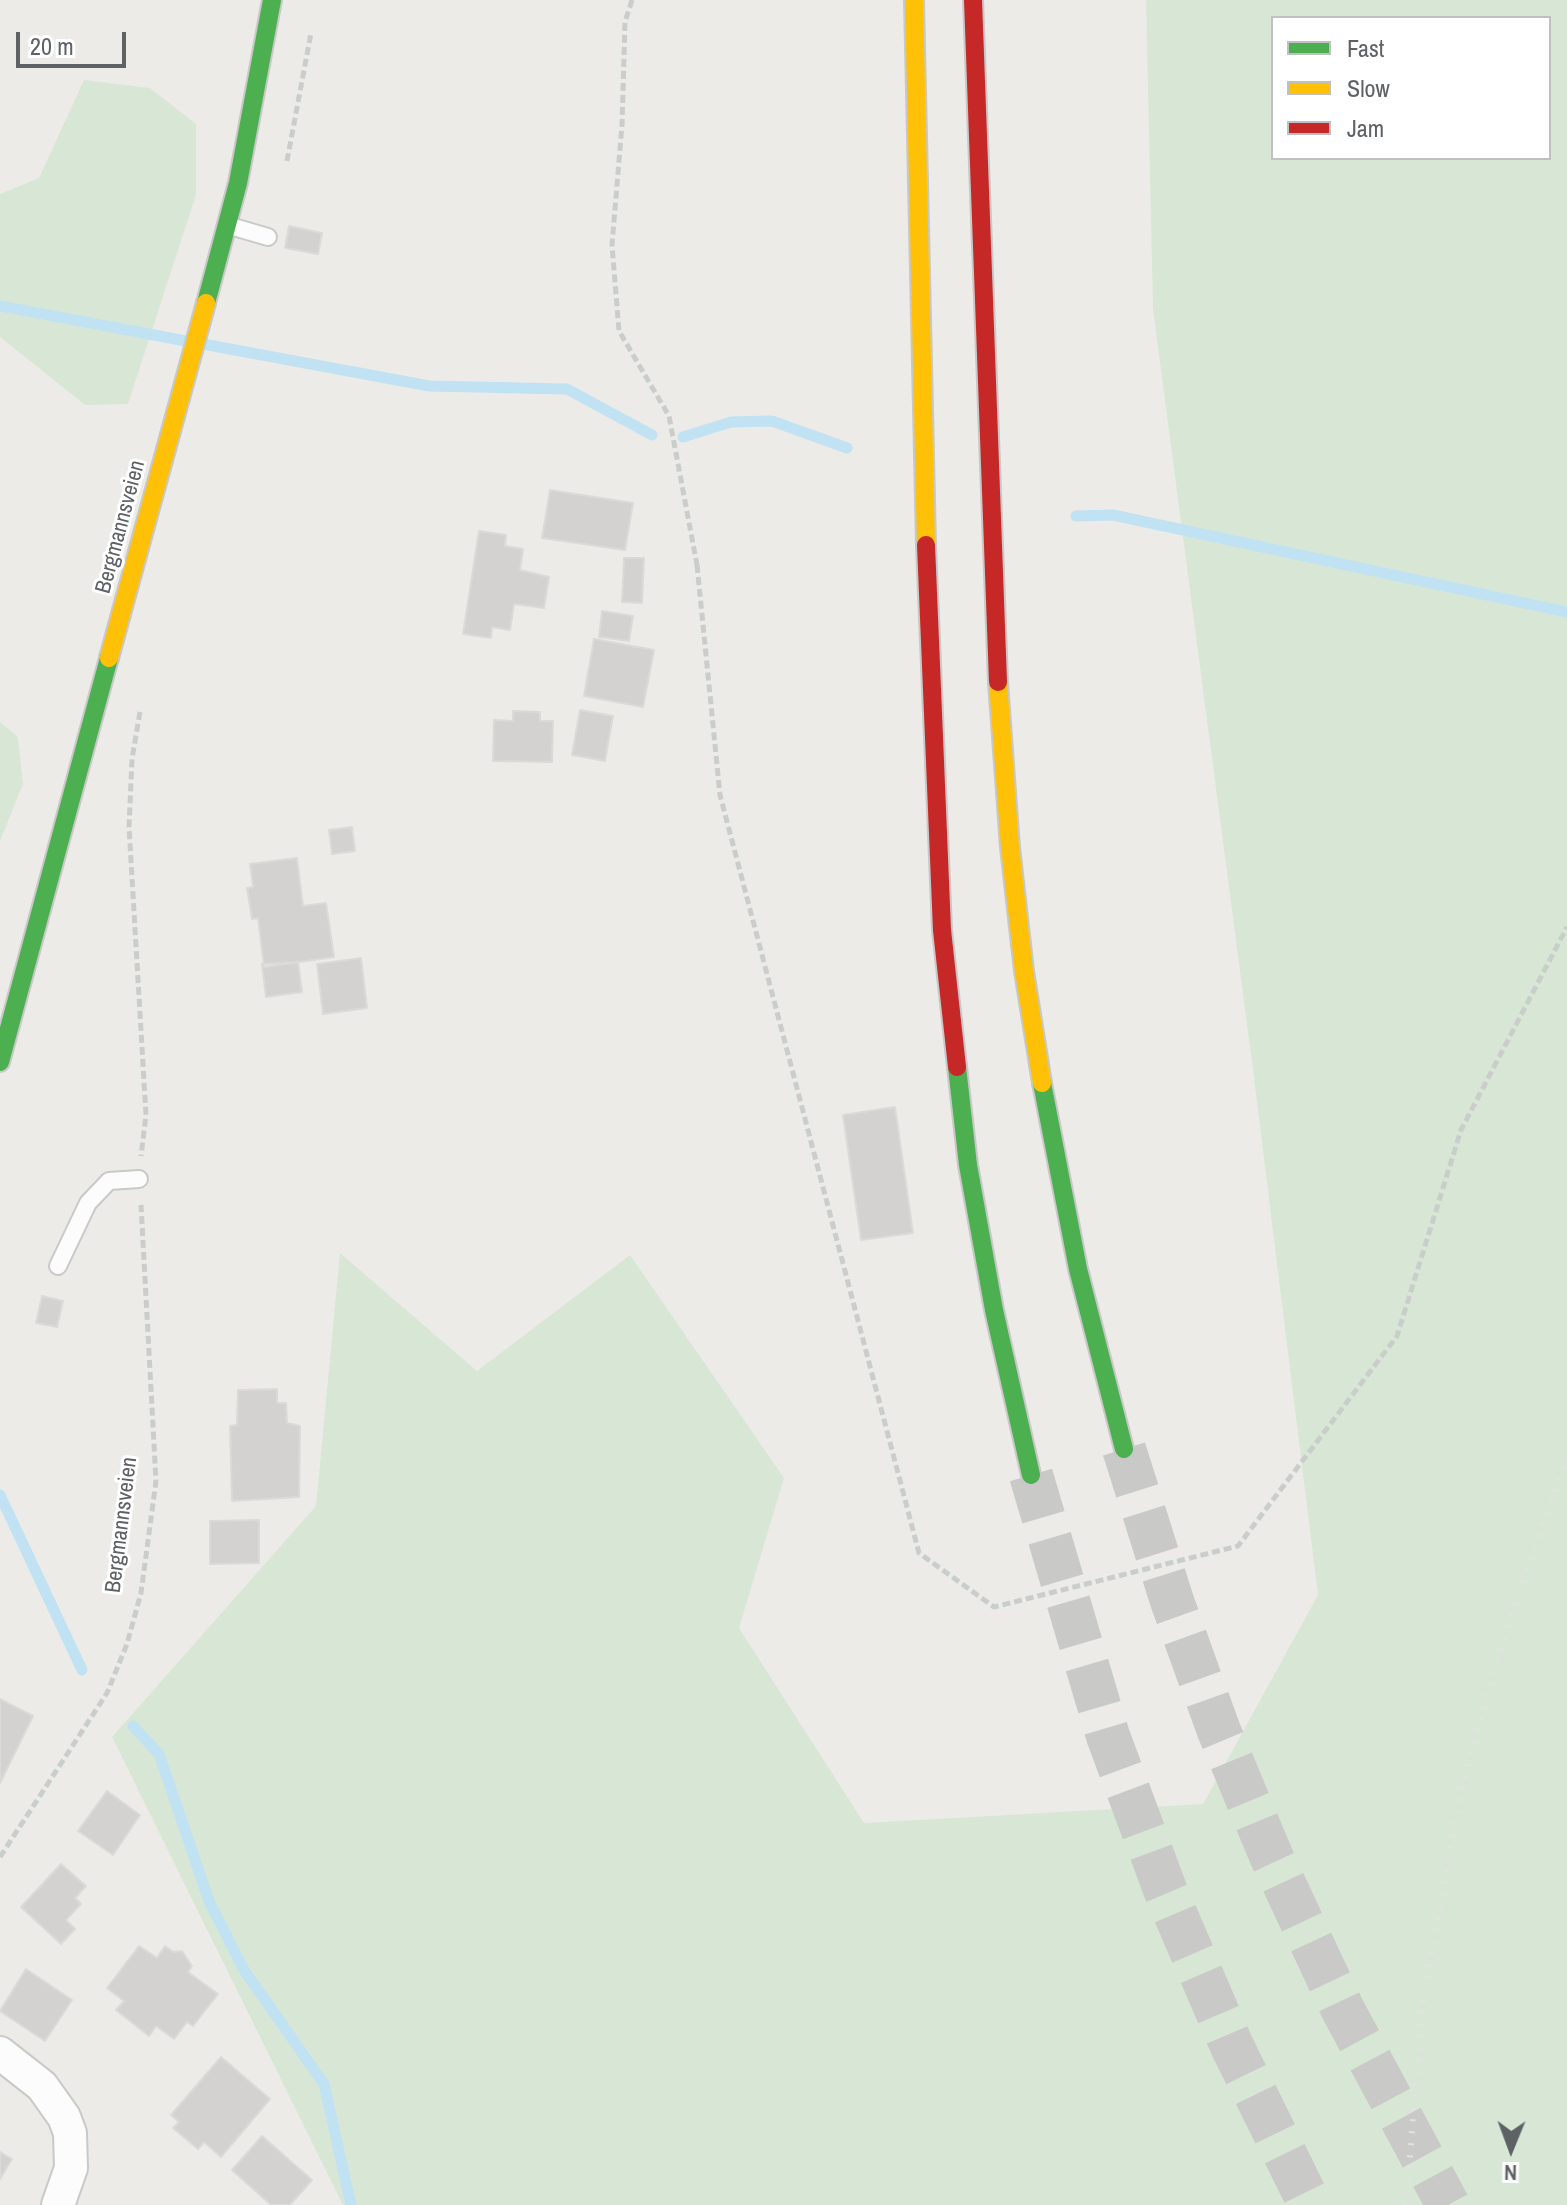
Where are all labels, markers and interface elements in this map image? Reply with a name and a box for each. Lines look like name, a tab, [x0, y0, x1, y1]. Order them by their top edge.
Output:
scale bar	[20, 16, 130, 66]
legend	[1271, 16, 1551, 160]
text: 20 m	[30, 30, 74, 62]
text: Fast	[1347, 32, 1384, 64]
text: Slow	[1347, 72, 1390, 104]
text: Jam	[1347, 112, 1384, 144]
street label: Bergmannsveien	[91, 458, 151, 596]
street label: Bergmannsveien	[101, 1456, 143, 1594]
north arrow	[1471, 2109, 1551, 2189]
text: N	[1504, 2158, 1517, 2188]

